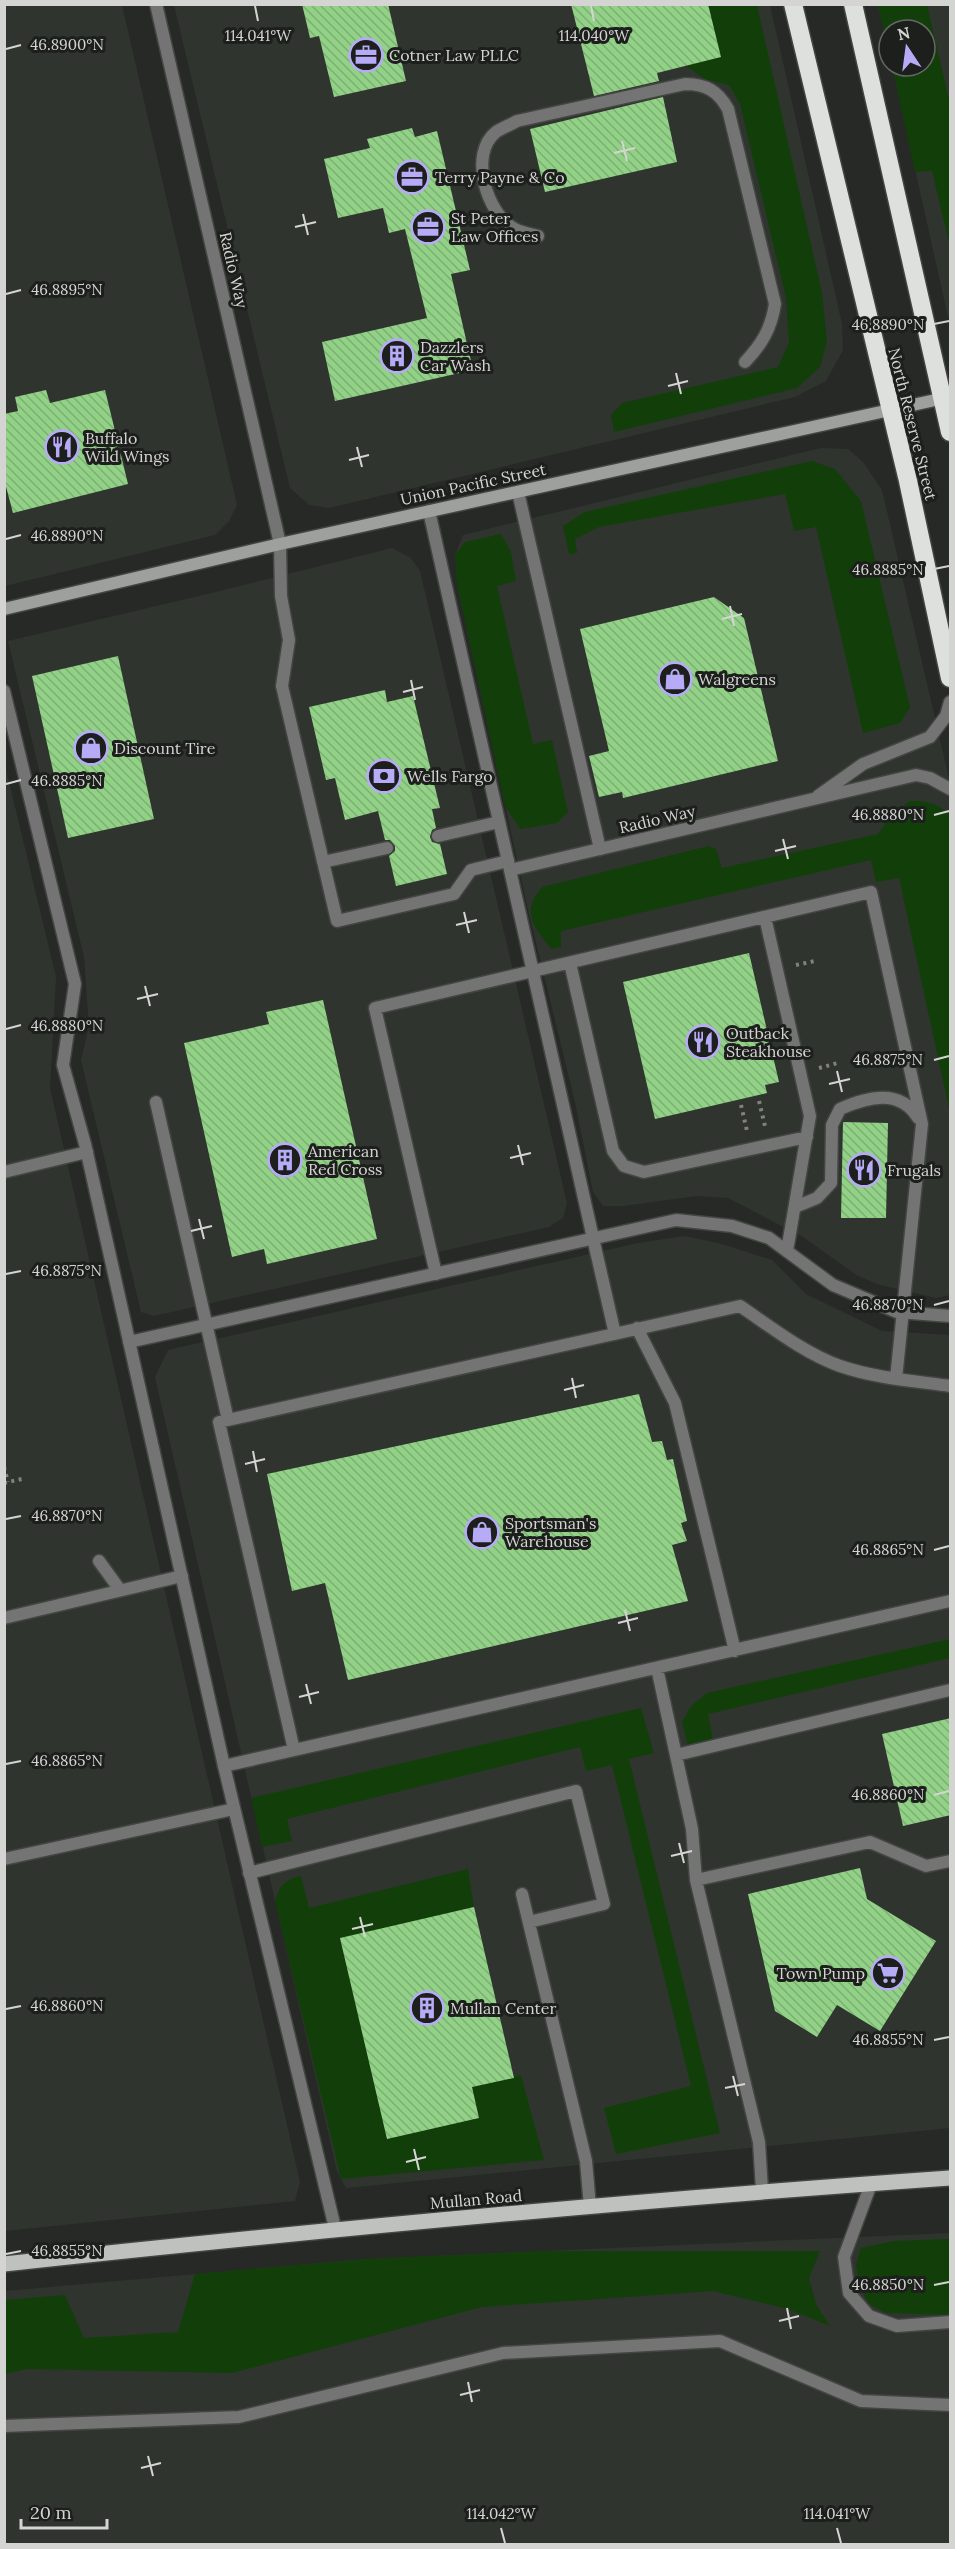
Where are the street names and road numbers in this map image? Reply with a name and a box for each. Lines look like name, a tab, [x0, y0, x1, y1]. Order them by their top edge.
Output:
street label: Radio Way	[216, 230, 253, 311]
street label: North Reserve Street	[884, 346, 942, 503]
street label: Union Pacific Street	[398, 459, 548, 509]
street label: Radio Way	[617, 800, 698, 837]
street label: Mullan Road	[429, 2185, 523, 2213]

